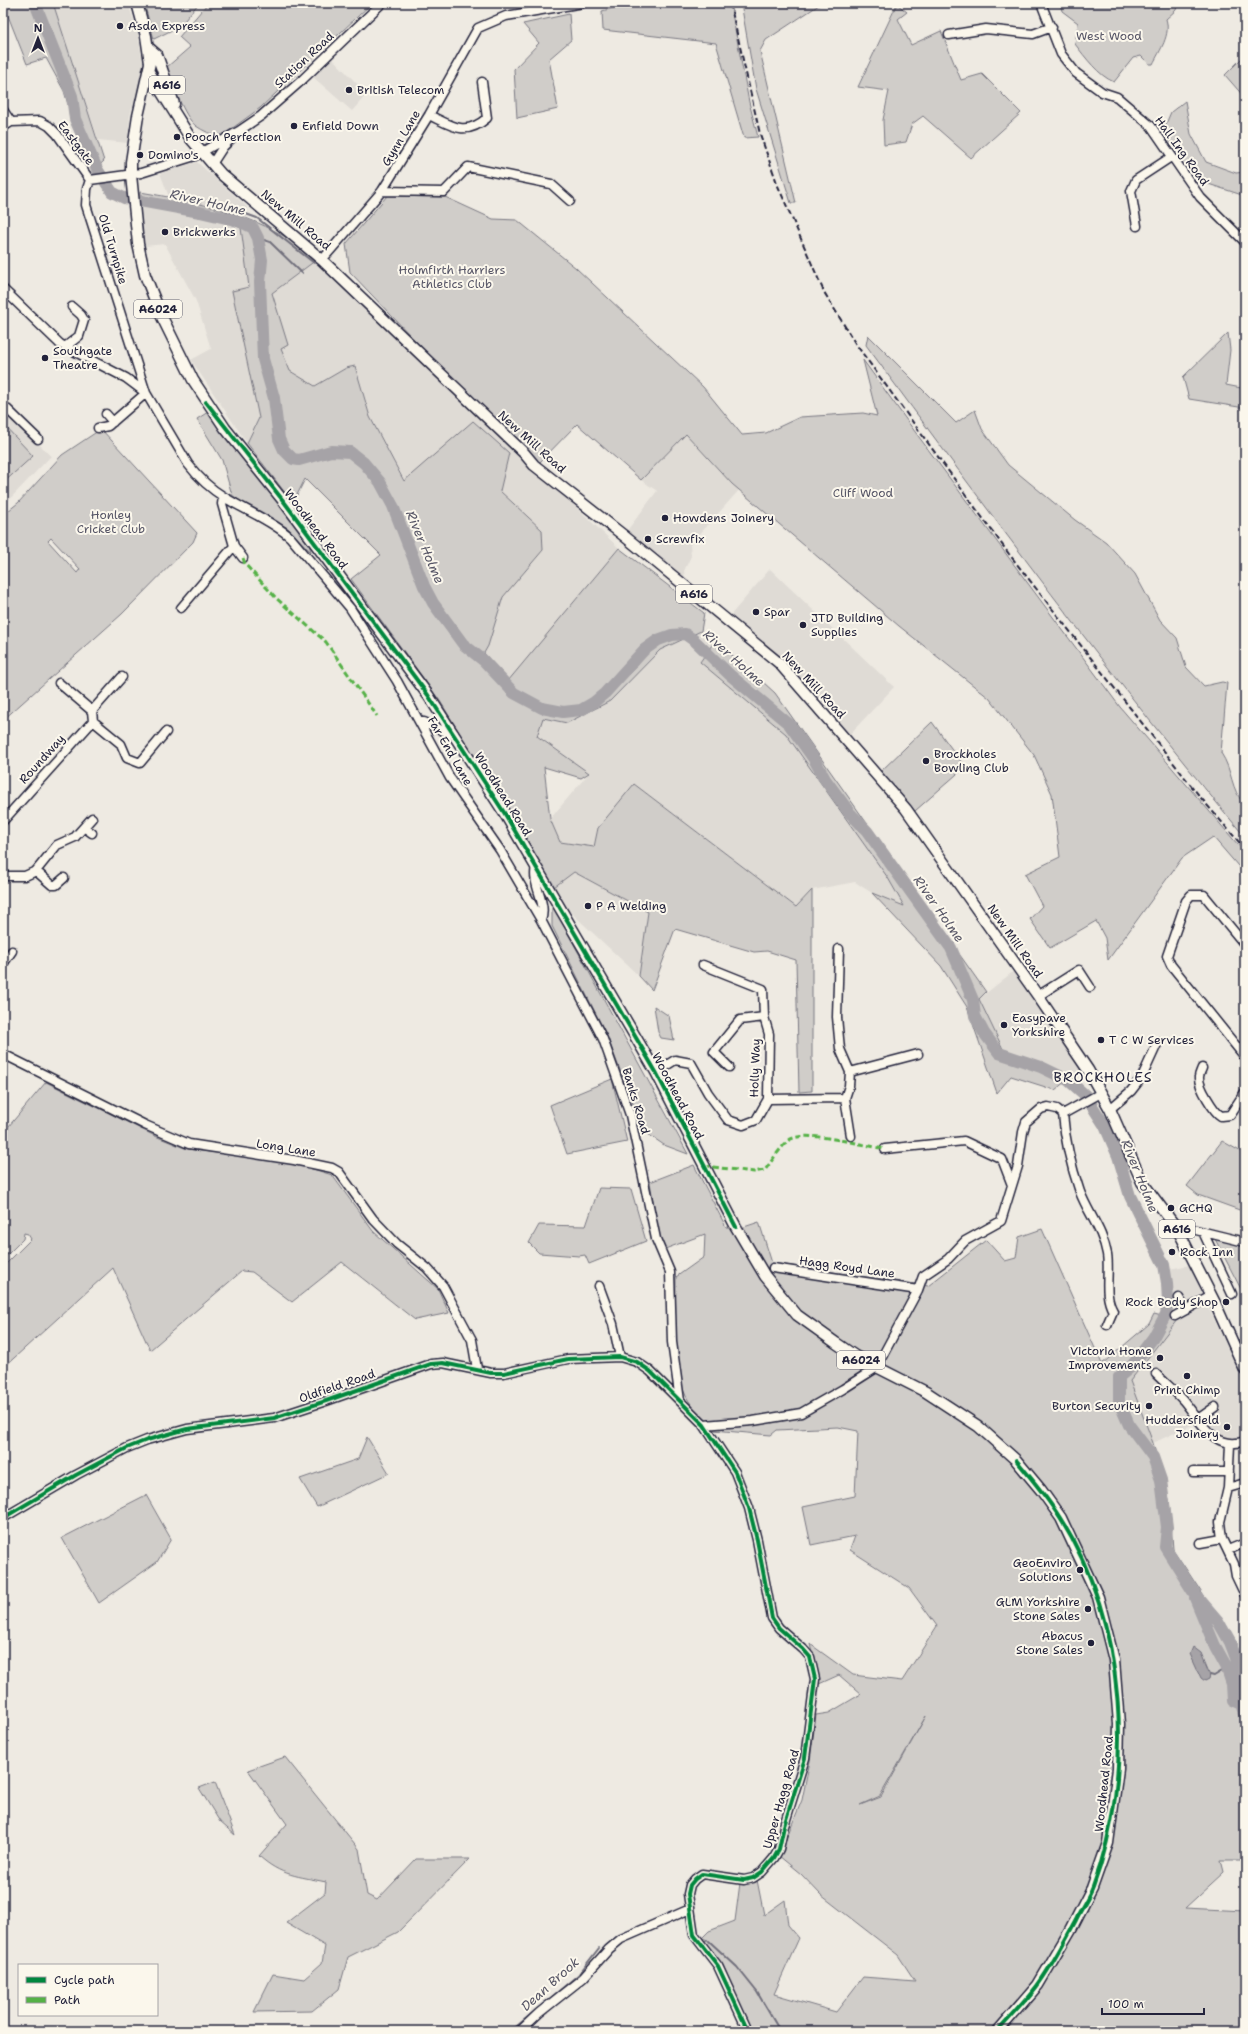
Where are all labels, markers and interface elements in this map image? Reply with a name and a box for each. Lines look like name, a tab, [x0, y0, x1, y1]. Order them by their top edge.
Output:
north arrow	[18, 18, 58, 58]
place label: Asda Express	[128, 18, 205, 34]
text: N	[34, 21, 43, 36]
marker: Asda Express	[115, 21, 125, 31]
street label: Station Road	[271, 28, 337, 92]
park label: West Wood	[1076, 28, 1142, 44]
road number: A616	[149, 76, 185, 94]
place label: British Telecom	[357, 82, 444, 98]
marker: British Telecom	[344, 85, 354, 95]
street label: Gynn Lane	[378, 107, 424, 169]
street label: Hall Ing Road	[1151, 113, 1213, 189]
street label: Eastgate	[54, 118, 98, 169]
place label: Enfield Down	[302, 118, 379, 134]
marker: Enfield Down	[289, 121, 299, 131]
place label: Pooch Perfection	[185, 129, 281, 145]
marker: Pooch Perfection	[172, 132, 182, 142]
place label: Domino's	[148, 147, 199, 163]
marker: Domino's	[135, 150, 145, 160]
water label: River Holme	[168, 185, 248, 219]
street label: New Mill Road	[258, 186, 335, 254]
street label: Old Turnpike	[95, 212, 131, 286]
place label: Brickwerks	[173, 224, 236, 240]
marker: Brickwerks	[160, 227, 170, 237]
park label: Holmfirth Harriers Athletics Club	[399, 262, 506, 292]
road number: A6024	[134, 300, 182, 318]
place label: Southgate Theatre	[53, 343, 113, 373]
marker: Southgate Theatre	[40, 353, 50, 363]
street label: New Mill Road	[495, 407, 570, 477]
park label: Cliff Wood	[833, 485, 894, 501]
street label: Woodhead Road	[281, 486, 352, 573]
park label: Honley Cricket Club	[77, 507, 145, 537]
water label: River Holme	[402, 508, 448, 586]
place label: Howdens Joinery	[673, 510, 774, 526]
marker: Howdens Joinery	[660, 513, 670, 523]
place label: Screwfix	[656, 531, 705, 547]
marker: Screwfix	[643, 534, 653, 544]
road number: A616	[676, 585, 712, 603]
place label: Spar	[764, 604, 790, 620]
marker: Spar	[751, 607, 761, 617]
place label: JTD Building Supplies	[811, 610, 883, 640]
marker: JTD Building Supplies	[798, 620, 808, 630]
water label: River Holme	[700, 626, 768, 690]
street label: New Mill Road	[779, 648, 850, 722]
street label: Far End Lane	[424, 713, 476, 789]
street label: Roundway	[16, 731, 69, 787]
place label: Brockholes Bowling Club	[934, 746, 1009, 776]
street label: Woodhead Road	[471, 749, 536, 839]
marker: Brockholes Bowling Club	[921, 756, 931, 766]
water label: River Holme	[910, 872, 968, 946]
place label: P A Welding	[596, 898, 666, 914]
marker: P A Welding	[583, 901, 593, 911]
street label: New Mill Road	[984, 901, 1047, 981]
place label: Easypave Yorkshire	[1012, 1010, 1066, 1040]
marker: Easypave Yorkshire	[999, 1020, 1009, 1030]
place label: T C W Services	[1109, 1032, 1194, 1048]
marker: T C W Services	[1096, 1035, 1106, 1045]
street label: Holly Way	[746, 1038, 764, 1098]
street label: Woodhead Road	[648, 1050, 708, 1143]
street label: Banks Road	[618, 1066, 654, 1137]
district label: BROCKHOLES	[1053, 1068, 1153, 1086]
street label: Long Lane	[255, 1135, 317, 1161]
water label: River Holme	[1118, 1137, 1162, 1215]
place label: GCHQ	[1179, 1200, 1213, 1216]
marker: GCHQ	[1166, 1203, 1176, 1213]
road number: A616	[1159, 1220, 1195, 1238]
place label: Rock Inn	[1180, 1244, 1233, 1260]
marker: Rock Inn	[1167, 1247, 1177, 1257]
street label: Hagg Royd Lane	[798, 1252, 896, 1282]
place label: Rock Body Shop	[1125, 1294, 1218, 1310]
marker: Rock Body Shop	[1221, 1297, 1231, 1307]
place label: Victoria Home Improvements	[1068, 1343, 1152, 1373]
road number: A6024	[837, 1351, 885, 1369]
marker: Victoria Home Improvements	[1155, 1353, 1165, 1363]
street label: Oldfield Road	[297, 1365, 378, 1407]
marker: Print Chimp	[1182, 1371, 1192, 1381]
place label: Print Chimp	[1154, 1382, 1221, 1398]
place label: Burton Security	[1052, 1398, 1141, 1414]
marker: Burton Security	[1144, 1401, 1154, 1411]
place label: Huddersfield Joinery	[1145, 1412, 1219, 1442]
marker: Huddersfield Joinery	[1222, 1422, 1232, 1432]
place label: GeoEnviro Solutions	[1013, 1555, 1072, 1585]
marker: GeoEnviro Solutions	[1075, 1565, 1085, 1575]
place label: GLM Yorkshire Stone Sales	[996, 1594, 1080, 1624]
marker: GLM Yorkshire Stone Sales	[1083, 1604, 1093, 1614]
place label: Abacus Stone Sales	[1016, 1628, 1083, 1658]
marker: Abacus Stone Sales	[1086, 1638, 1096, 1648]
street label: Woodhead Road	[1091, 1735, 1117, 1833]
street label: Upper Hagg Road	[759, 1747, 803, 1851]
water label: Dean Brook	[517, 1953, 583, 2015]
legend	[18, 1964, 158, 2016]
text: Cycle path	[54, 1972, 115, 1988]
scale bar	[1102, 1990, 1204, 2016]
text: Path	[54, 1992, 80, 2008]
text: 100 m	[1108, 1996, 1144, 2012]

